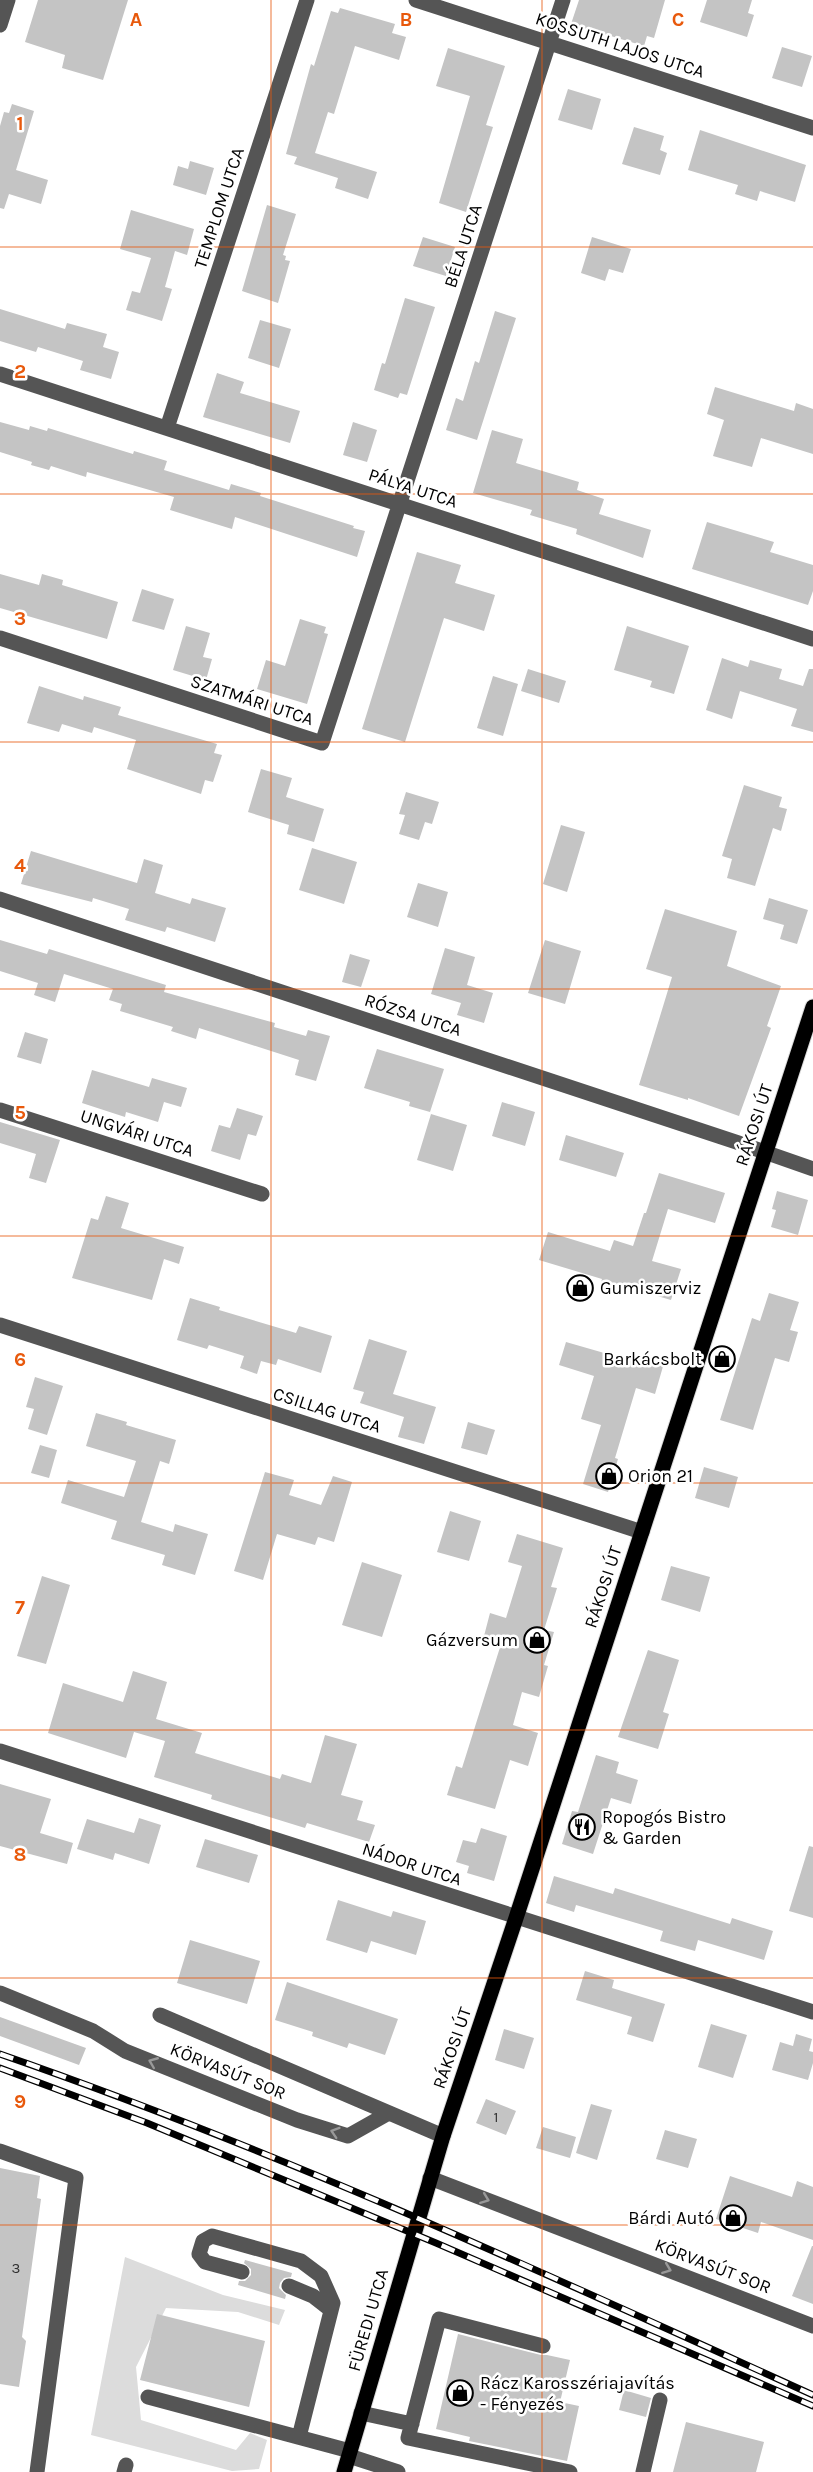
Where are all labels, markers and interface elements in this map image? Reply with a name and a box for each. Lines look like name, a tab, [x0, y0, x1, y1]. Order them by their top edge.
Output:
street label: KOSSUTH LAJOS UTCA	[533, 7, 707, 83]
text: A	[130, 8, 143, 31]
text: B	[400, 8, 412, 31]
text: 1	[16, 112, 24, 135]
street label: TEMPLOM UTCA	[189, 145, 249, 271]
street label: BÉLA UTCA	[438, 201, 487, 291]
text: 2	[14, 360, 26, 383]
street label: PÁLYA UTCA	[366, 462, 461, 513]
text: 3	[14, 607, 26, 630]
street label: SZATMÁRI UTCA	[188, 669, 317, 730]
text: 4	[14, 854, 26, 877]
street label: RÓZSA UTCA	[362, 988, 465, 1041]
street label: RÁKOSI ÚT	[729, 1081, 778, 1169]
text: 5	[14, 1101, 26, 1124]
street label: UNGVÁRI UTCA	[77, 1103, 197, 1162]
shop icon: Gumiszerviz	[565, 1273, 595, 1303]
place label: Gumiszerviz	[600, 1277, 701, 1299]
shop icon: Barkácsbolt	[707, 1344, 737, 1374]
text: 6	[14, 1348, 26, 1371]
place label: Barkácsbolt	[603, 1348, 702, 1370]
street label: CSILLAG UTCA	[270, 1382, 384, 1438]
shop icon: Orion 21	[594, 1461, 624, 1491]
place label: Orion 21	[628, 1465, 693, 1487]
street label: RÁKOSI ÚT	[578, 1543, 627, 1631]
text: 7	[15, 1596, 25, 1619]
shop icon: Gázversum	[522, 1625, 552, 1655]
place label: Gázversum	[426, 1629, 518, 1651]
place label: Ropogós Bistro & Garden	[602, 1806, 726, 1849]
restaurant icon: Ropogós Bistro & Garden	[567, 1812, 597, 1842]
street label: NÁDOR UTCA	[359, 1837, 465, 1890]
text: 8	[14, 1843, 26, 1866]
street label: RÁKOSI ÚT	[427, 2004, 476, 2092]
street label: KÖRVASÚT SOR	[167, 2037, 289, 2104]
one-way arrow	[148, 2057, 159, 2069]
text: 9	[14, 2090, 26, 2113]
house number: 1	[494, 2108, 498, 2126]
one-way arrow	[330, 2127, 341, 2139]
one-way arrow	[479, 2192, 490, 2205]
shop icon: Bárdi Autó	[718, 2203, 748, 2233]
place label: Bárdi Autó	[628, 2207, 714, 2229]
street label: KÖRVASÚT SOR	[652, 2233, 775, 2298]
house number: 3	[12, 2259, 20, 2277]
one-way arrow	[661, 2262, 672, 2275]
street label: FÜREDI UTCA	[343, 2266, 393, 2374]
place label: Rácz Karosszériajavítás - Fényezés	[480, 2372, 675, 2415]
shop icon: Rácz Karosszériajavítás - Fényezés	[445, 2378, 475, 2408]

